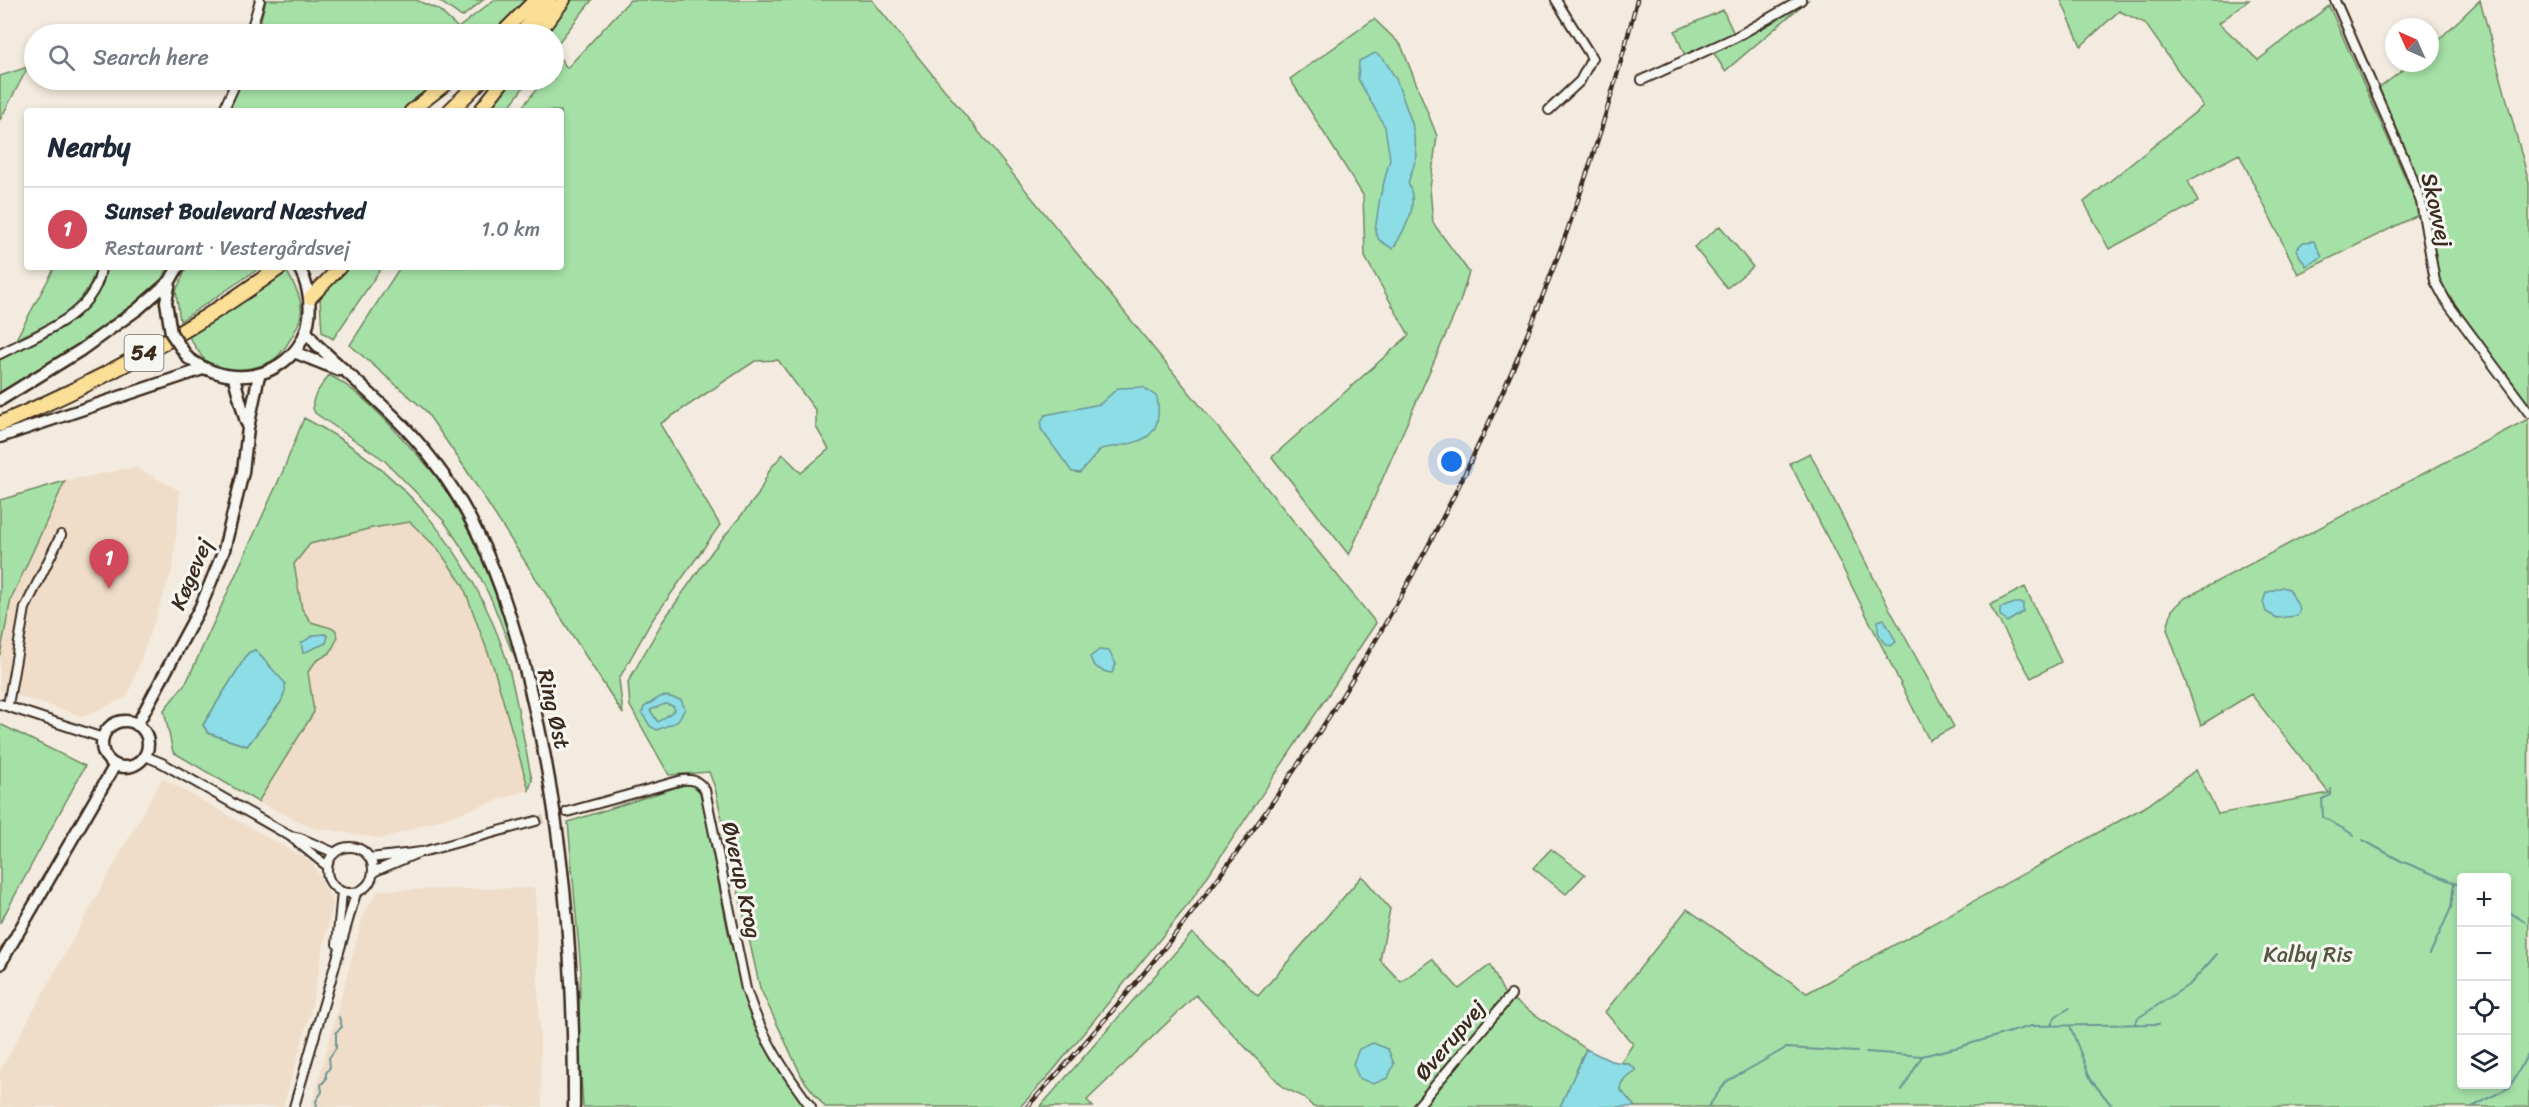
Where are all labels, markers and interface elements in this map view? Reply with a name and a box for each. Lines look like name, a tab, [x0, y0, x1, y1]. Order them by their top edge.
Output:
north arrow	[2385, 18, 2439, 72]
search box	[24, 24, 564, 90]
text: Search here	[93, 38, 209, 77]
icon: search	[45, 41, 78, 74]
text: Nearby	[48, 124, 130, 170]
street label: Skovvej	[2409, 169, 2465, 252]
text: Sunset Boulevard Næstved	[105, 192, 366, 231]
text: 1	[63, 212, 72, 247]
text: 1.0 km	[482, 212, 540, 247]
text: Restaurant · Vestergårdsvej	[105, 231, 350, 266]
road number: 54	[124, 335, 164, 371]
your location	[1437, 447, 1466, 476]
street label: Køgevej	[158, 530, 224, 616]
pin: 1	[90, 540, 128, 589]
street label: Ring Øst	[526, 665, 582, 753]
street label: Øverup Krog	[711, 818, 773, 942]
map controls	[2457, 873, 2511, 1089]
button: +	[2457, 873, 2511, 927]
button: −	[2457, 927, 2511, 981]
park label: Kalby Ris	[2264, 935, 2353, 974]
button: locate	[2457, 981, 2511, 1035]
street label: Øverupvej	[1404, 990, 1496, 1089]
button: layers	[2457, 1035, 2511, 1089]

